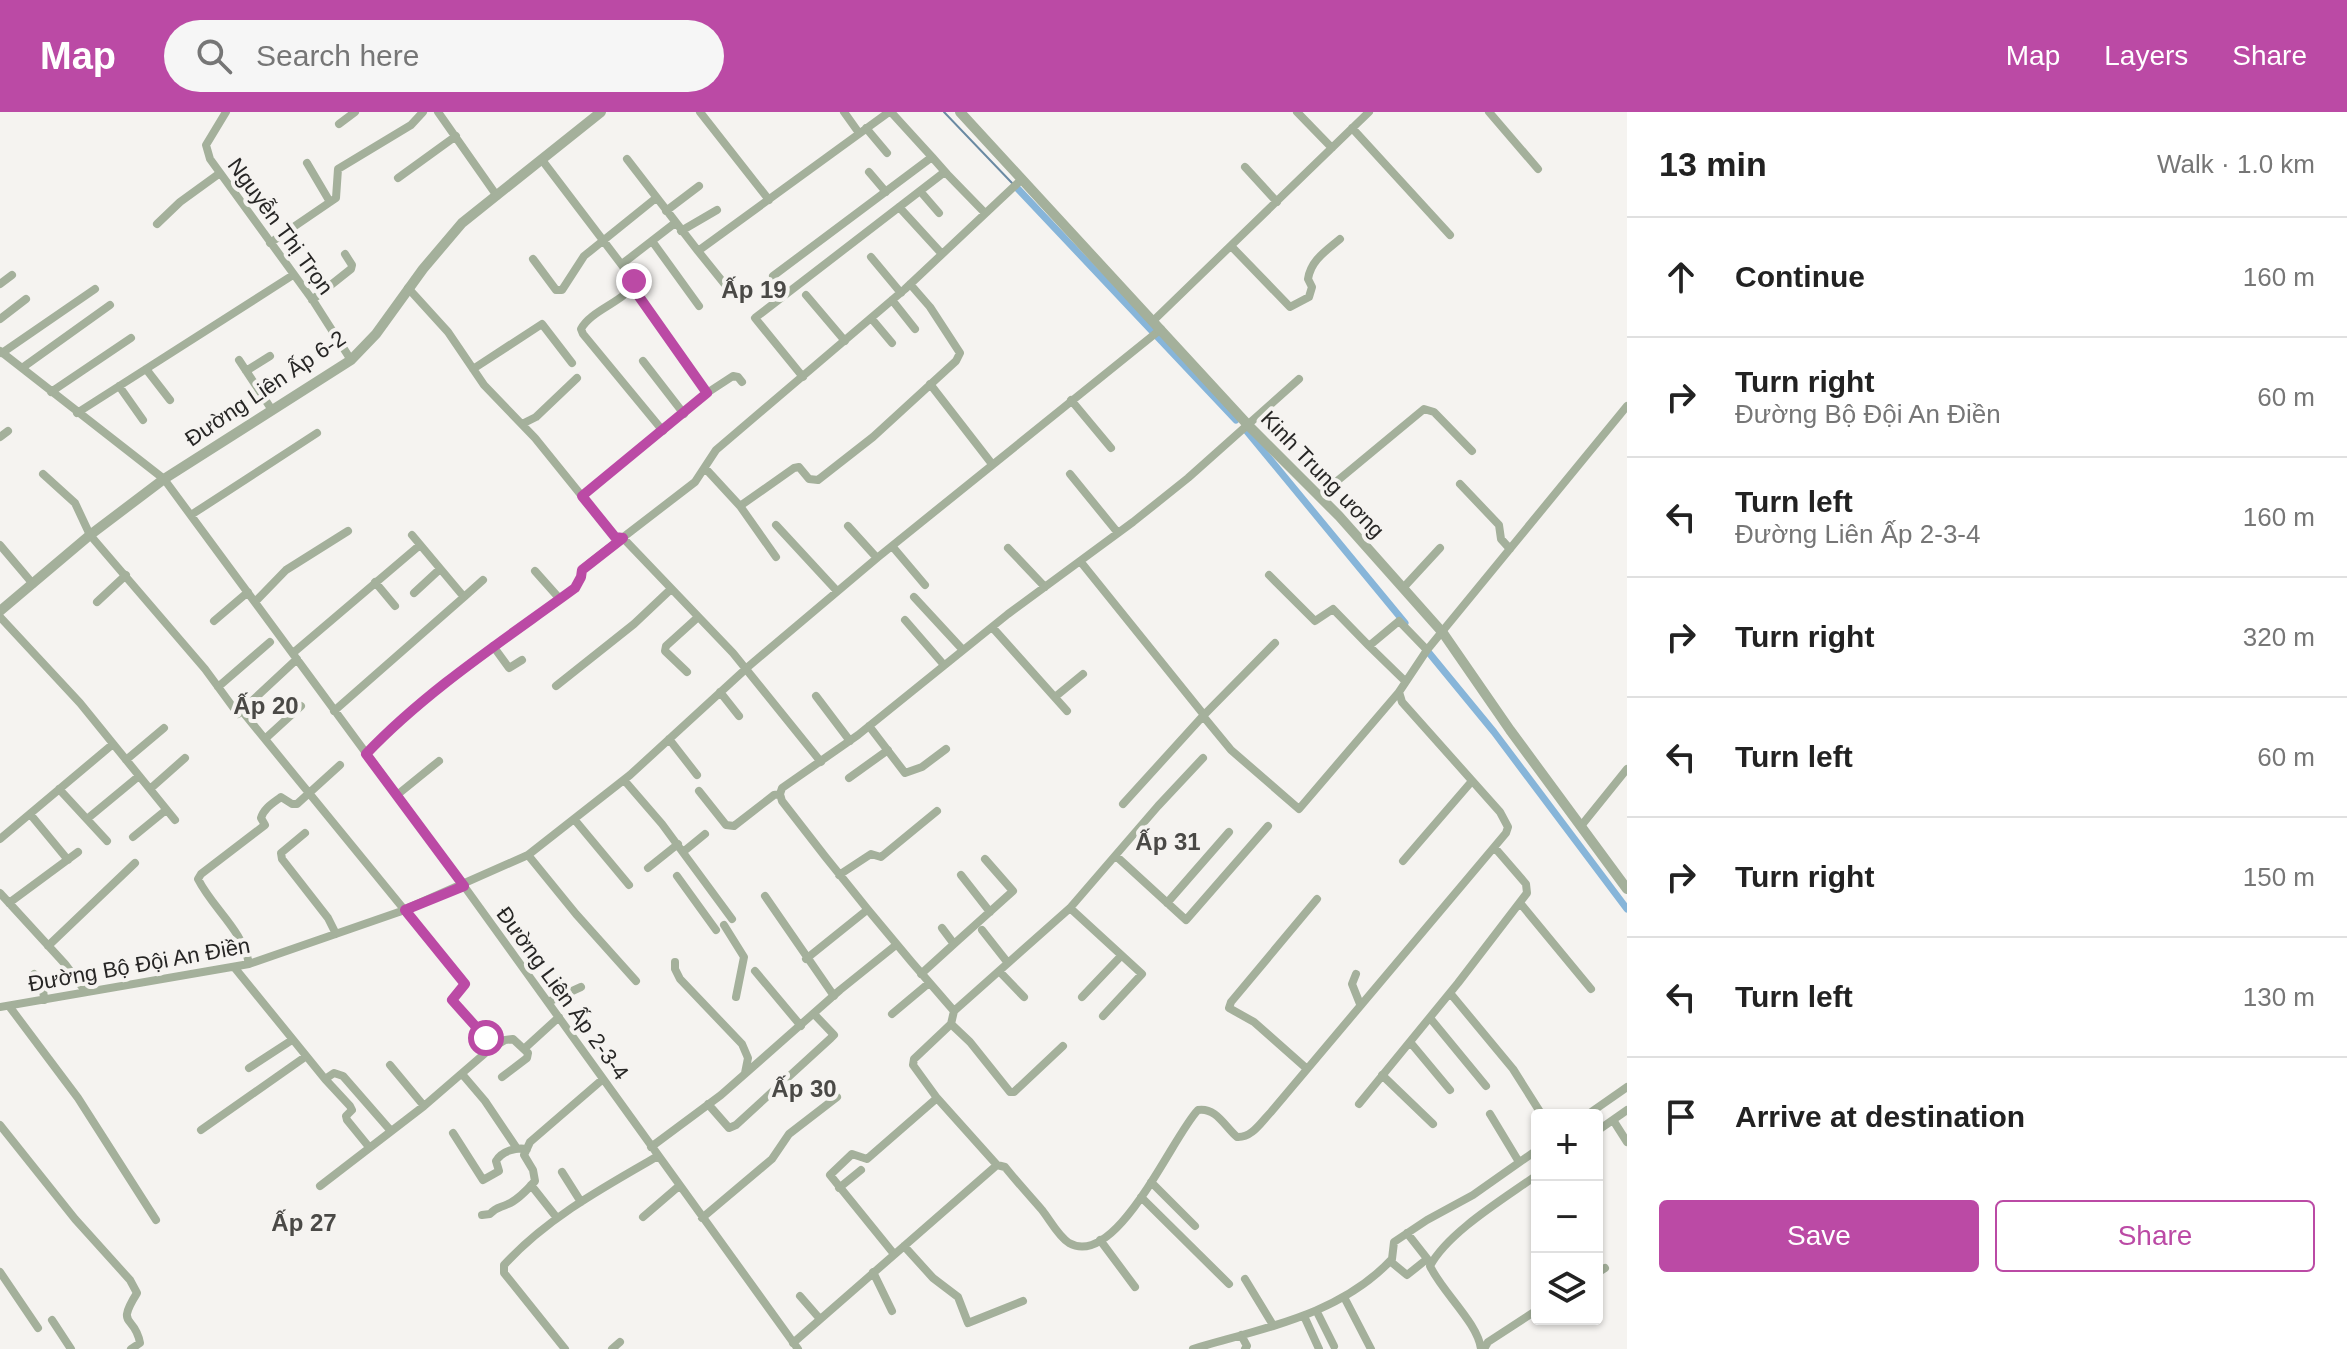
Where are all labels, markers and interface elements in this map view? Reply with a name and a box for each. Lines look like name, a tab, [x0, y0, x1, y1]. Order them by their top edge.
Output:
search box	[164, 20, 724, 92]
icon: search	[192, 34, 236, 78]
text: Map	[40, 35, 116, 77]
text: Search here	[256, 39, 419, 72]
text: Map	[2006, 40, 2060, 71]
text: Layers	[2104, 40, 2188, 71]
text: Share	[2232, 40, 2307, 71]
text: 13 min	[1659, 145, 1767, 183]
text: Walk · 1.0 km	[2157, 149, 2315, 179]
street label: Nguyễn Thị Trọn	[223, 153, 338, 299]
icon: ahead	[1659, 255, 1703, 299]
text: Continue	[1735, 260, 1865, 293]
text: 160 m	[2243, 262, 2315, 292]
route end	[616, 263, 652, 299]
district label: Ấp 19	[721, 276, 787, 303]
street label: Đường Liên Ấp 6-2	[180, 325, 350, 451]
text: Turn right	[1735, 365, 1874, 398]
icon: right	[1659, 375, 1703, 419]
text: 60 m	[2257, 382, 2315, 412]
text: Đường Bộ Đội An Điền	[1735, 399, 2001, 429]
street label: Kinh Trung ương	[1256, 406, 1389, 543]
text: Turn left	[1735, 485, 1853, 518]
icon: left	[1659, 495, 1703, 539]
text: 160 m	[2243, 502, 2315, 532]
text: Đường Liên Ấp 2-3-4	[1735, 519, 1980, 549]
icon: right	[1659, 615, 1703, 659]
text: Turn right	[1735, 620, 1874, 653]
text: 320 m	[2243, 622, 2315, 652]
district label: Ấp 20	[233, 692, 299, 719]
icon: left	[1659, 735, 1703, 779]
text: Turn left	[1735, 740, 1853, 773]
text: 60 m	[2257, 742, 2315, 772]
district label: Ấp 31	[1135, 828, 1201, 855]
icon: right	[1659, 855, 1703, 899]
text: Turn right	[1735, 860, 1874, 893]
text: 150 m	[2243, 862, 2315, 892]
street label: Đường Liên Ấp 2-3-4	[491, 902, 634, 1085]
street label: Đường Bộ Đội An Điền	[26, 933, 252, 996]
icon: left	[1659, 975, 1703, 1019]
text: Turn left	[1735, 980, 1853, 1013]
text: 130 m	[2243, 982, 2315, 1012]
route start	[468, 1020, 504, 1056]
district label: Ấp 30	[771, 1075, 837, 1102]
icon: arrive	[1659, 1095, 1703, 1139]
text: Arrive at destination	[1735, 1100, 2025, 1133]
map controls	[1531, 1109, 1603, 1325]
button: +	[1531, 1109, 1603, 1181]
button: −	[1531, 1181, 1603, 1253]
button: Save	[1659, 1200, 1979, 1272]
button: Share	[1995, 1200, 2315, 1272]
district label: Ấp 27	[271, 1209, 337, 1236]
button: layers	[1531, 1253, 1603, 1325]

